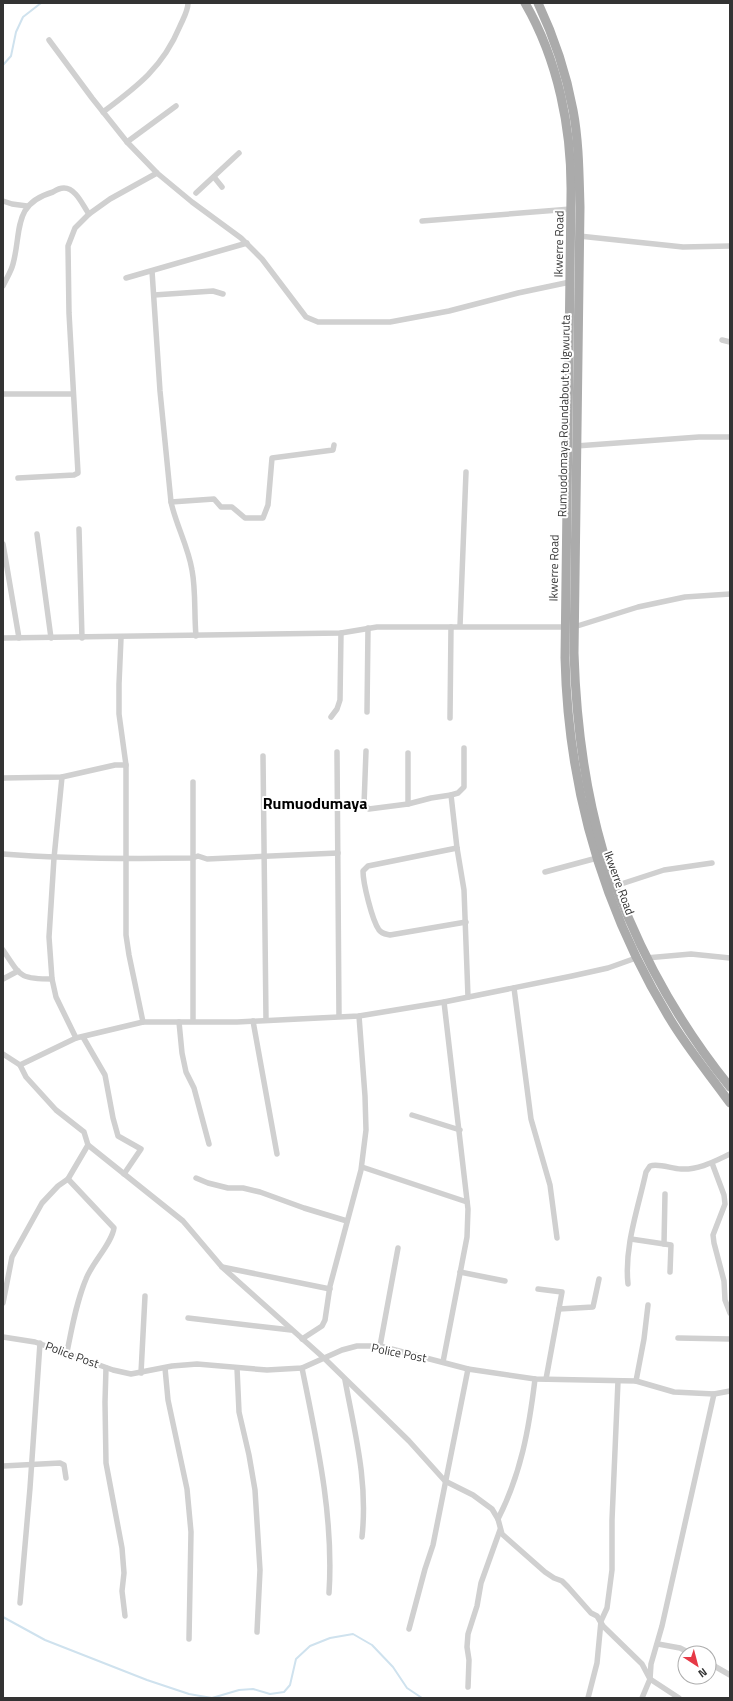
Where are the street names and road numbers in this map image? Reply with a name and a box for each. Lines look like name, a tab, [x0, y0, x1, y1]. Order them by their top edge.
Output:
street label: Ikwerre Road	[548, 210, 569, 278]
street label: Rumuodomaya Roundabout to Igwuruta	[552, 315, 575, 517]
street label: Ikwerre Road	[543, 534, 564, 602]
street label: Ikwerre Road	[599, 848, 640, 917]
street label: Police Post	[43, 1336, 102, 1373]
street label: Police Post	[370, 1338, 429, 1367]

